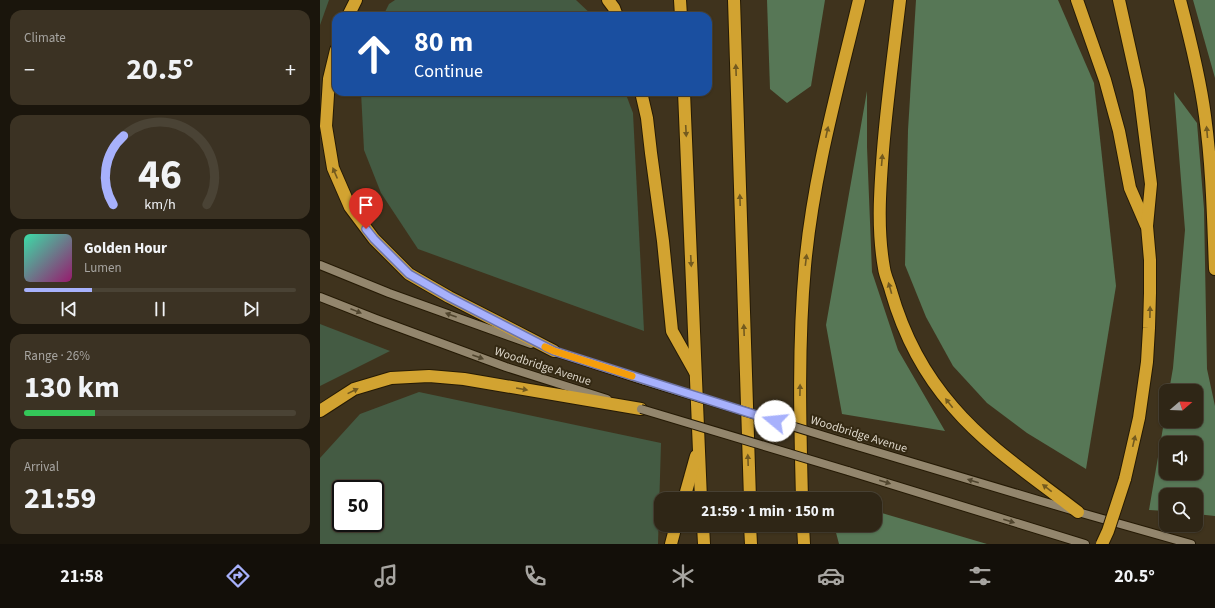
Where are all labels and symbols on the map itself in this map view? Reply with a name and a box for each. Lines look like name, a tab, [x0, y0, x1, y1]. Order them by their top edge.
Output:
one-way arrow	[733, 63, 739, 76]
one-way arrow	[682, 125, 689, 137]
one-way arrow	[825, 126, 831, 138]
one-way arrow	[1203, 126, 1210, 138]
one-way arrow	[879, 154, 886, 166]
one-way arrow	[332, 166, 338, 178]
pin	[349, 188, 383, 229]
one-way arrow	[737, 193, 743, 206]
one-way arrow	[802, 254, 809, 266]
one-way arrow	[688, 255, 695, 267]
one-way arrow	[887, 282, 893, 294]
one-way arrow	[1147, 305, 1153, 318]
one-way arrow	[351, 309, 363, 315]
one-way arrow	[444, 312, 456, 318]
one-way arrow	[741, 323, 747, 336]
street label: Woodbridge Avenue	[492, 343, 593, 390]
one-way arrow	[472, 354, 484, 360]
one-way arrow	[797, 383, 803, 396]
north arrow	[1159, 384, 1203, 428]
one-way arrow	[516, 386, 528, 392]
one-way arrow	[347, 388, 359, 394]
one-way arrow	[945, 397, 954, 408]
position arrow	[754, 400, 796, 442]
street label: Woodbridge Avenue	[808, 412, 910, 457]
one-way arrow	[1132, 434, 1138, 447]
one-way arrow	[745, 454, 752, 466]
one-way arrow	[967, 478, 979, 484]
one-way arrow	[880, 479, 892, 485]
speed limit sign: 50	[332, 480, 384, 532]
one-way arrow	[1042, 484, 1052, 492]
one-way arrow	[1004, 518, 1016, 524]

